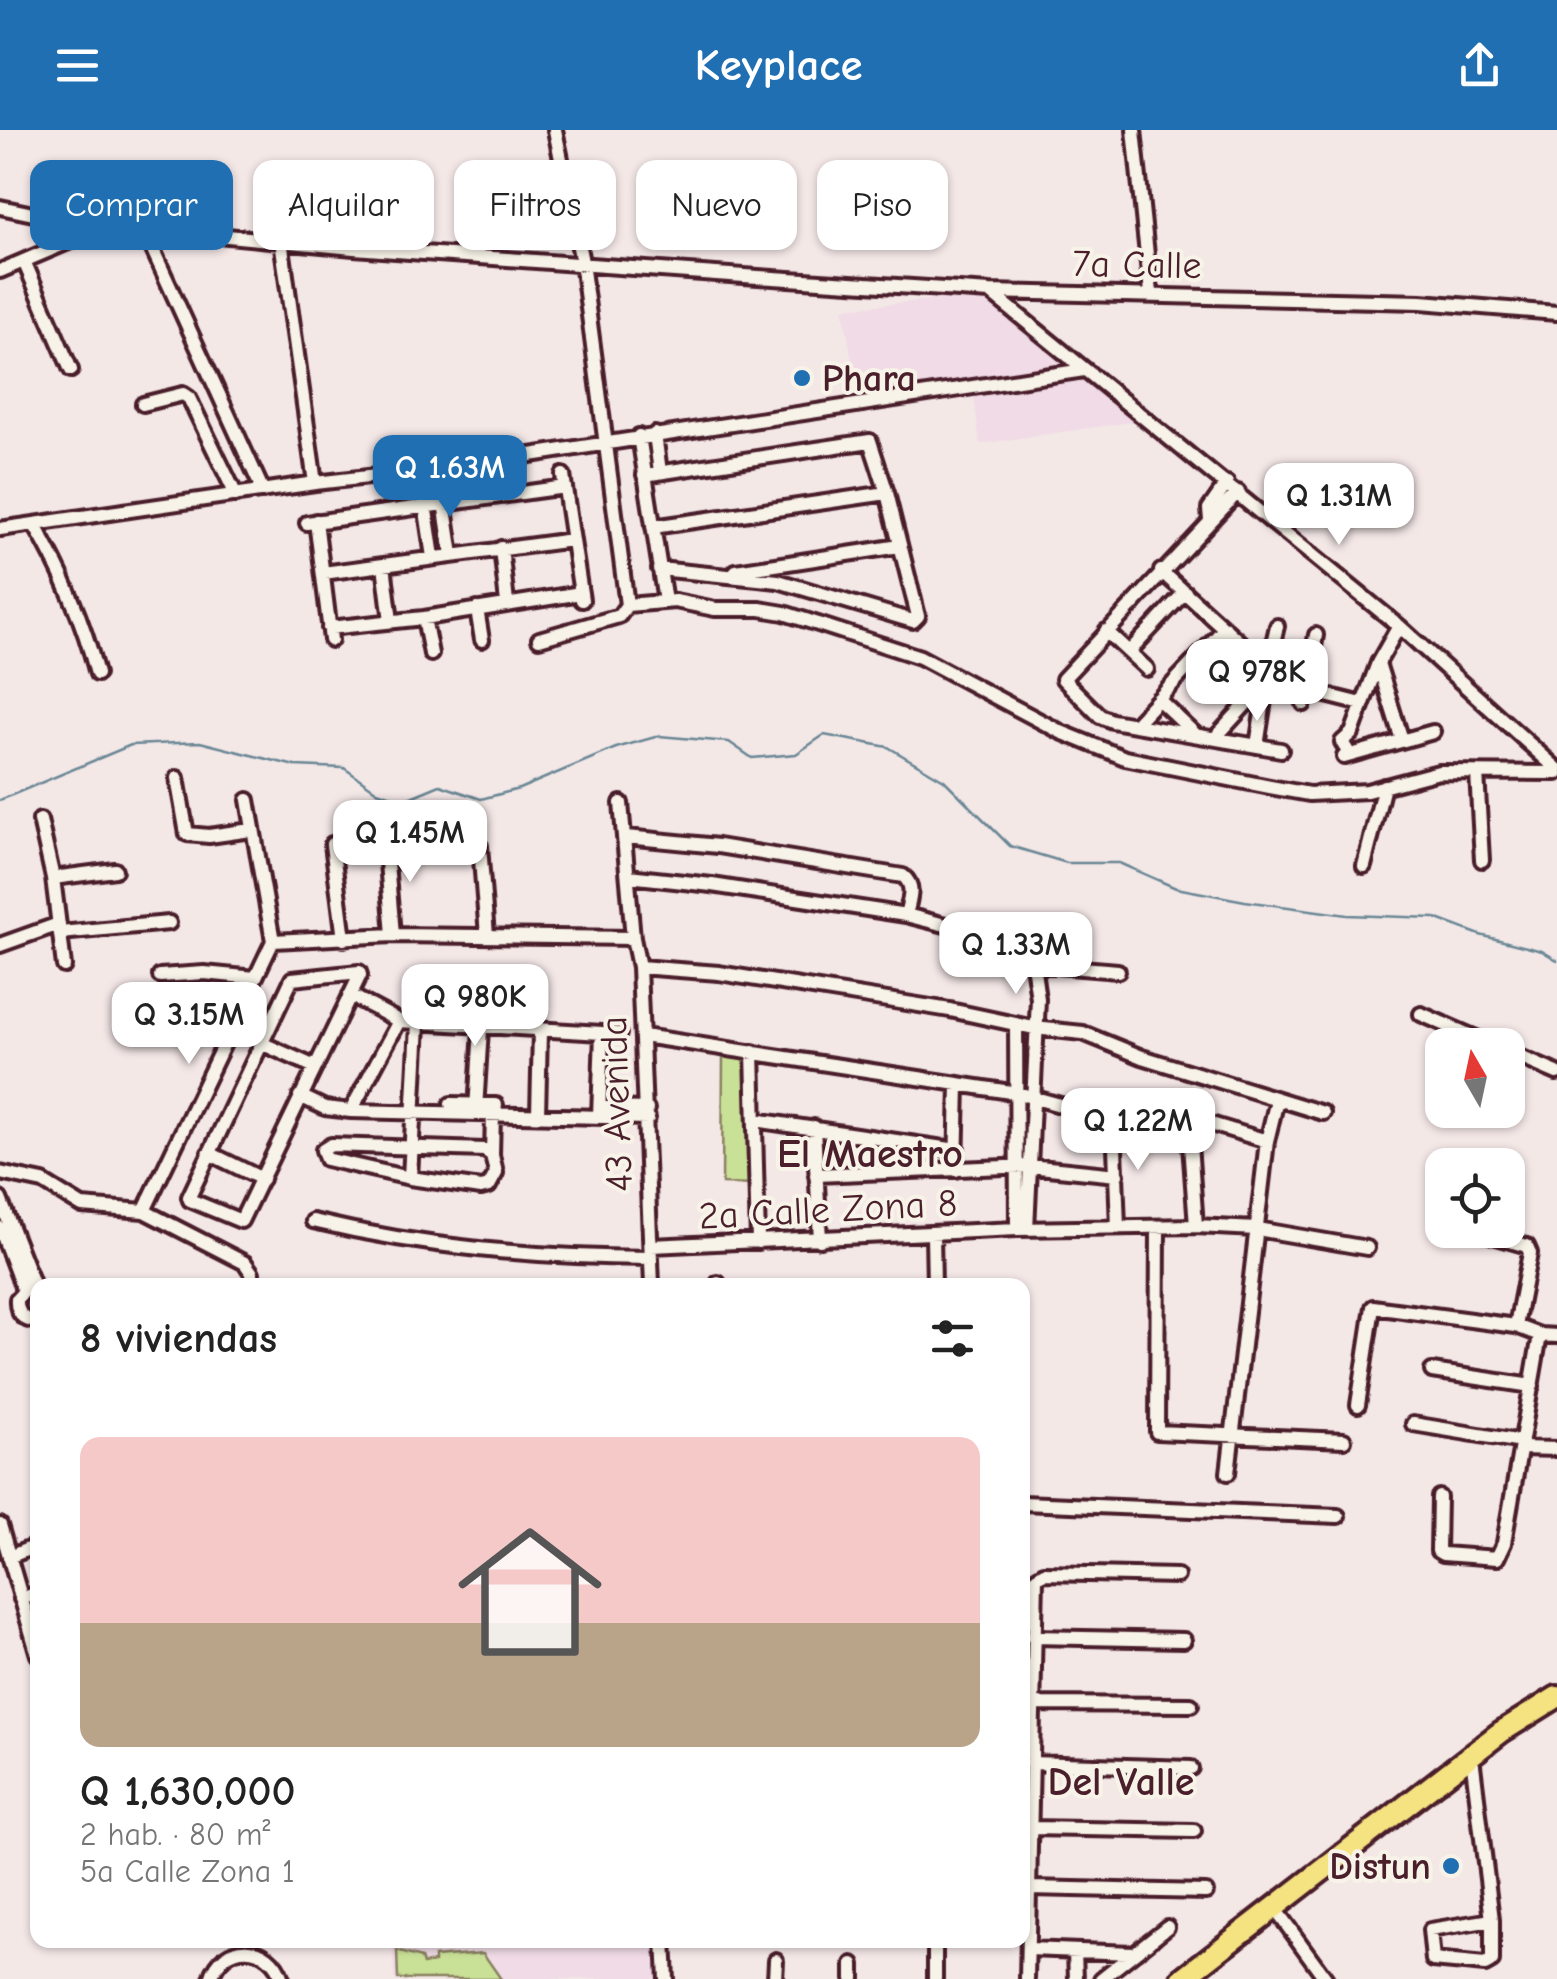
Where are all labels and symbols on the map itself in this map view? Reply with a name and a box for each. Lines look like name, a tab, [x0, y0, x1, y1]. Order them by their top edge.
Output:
street label: 7a Calle	[1072, 242, 1202, 288]
place label: Phara	[822, 357, 916, 401]
marker: Phara	[791, 367, 813, 389]
pin: Q 1.63M	[358, 435, 542, 520]
pin: Q 1.31M	[1247, 463, 1431, 548]
pin: Q 978K	[1176, 639, 1338, 724]
pin: Q 1.45M	[318, 800, 502, 885]
pin: Q 1.33M	[924, 912, 1108, 997]
pin: Q 980K	[394, 964, 556, 1049]
pin: Q 3.15M	[97, 982, 281, 1067]
street label: 43 Avenida	[592, 1015, 642, 1193]
north arrow	[1425, 1028, 1525, 1128]
pin: Q 1.22M	[1046, 1088, 1230, 1173]
district label: El Maestro	[777, 1131, 963, 1177]
street label: 2a Calle Zona 8	[698, 1181, 958, 1239]
district label: Del Valle	[1048, 1759, 1195, 1805]
place label: Distun	[1329, 1845, 1431, 1889]
marker: Distun	[1440, 1855, 1462, 1877]

